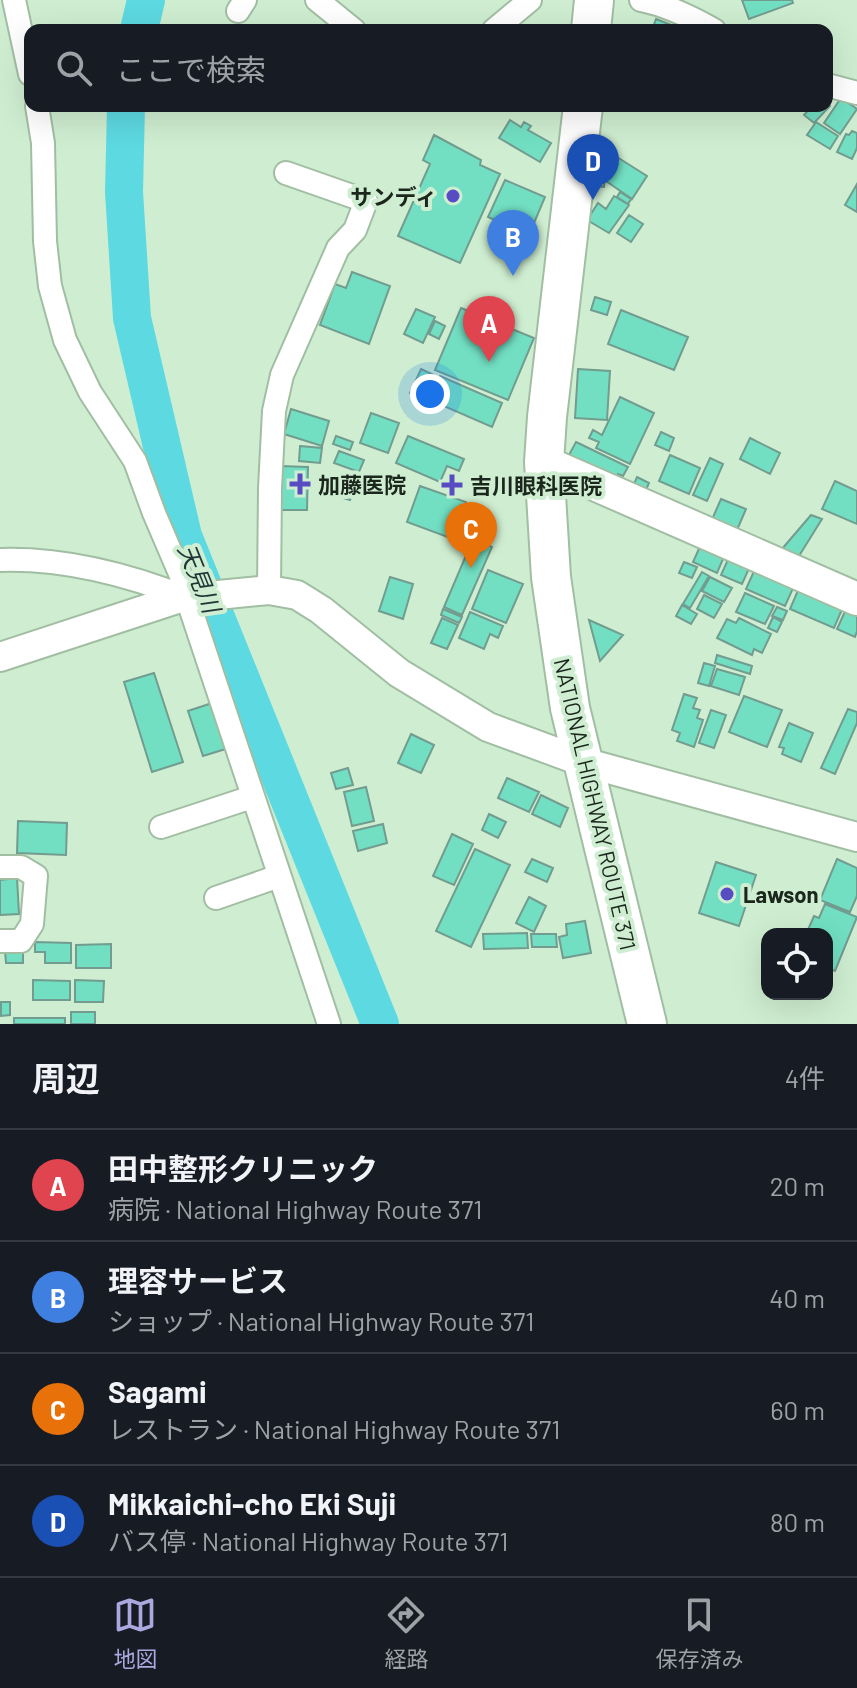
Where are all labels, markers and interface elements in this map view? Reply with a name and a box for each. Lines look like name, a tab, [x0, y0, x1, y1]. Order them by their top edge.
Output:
search box	[24, 24, 833, 112]
icon: search	[52, 46, 96, 90]
text: ここで検索	[116, 51, 266, 87]
pin: D	[567, 134, 619, 200]
place label: サンディ	[351, 183, 437, 209]
marker: サンディ	[444, 187, 462, 205]
pin: B	[487, 210, 539, 276]
pin: A	[463, 296, 515, 362]
your location	[410, 374, 450, 414]
place label: 加藤医院	[318, 471, 406, 497]
place label: 吉川眼科医院	[470, 472, 602, 498]
marker: 加藤医院	[289, 473, 311, 495]
marker: 吉川眼科医院	[441, 474, 463, 496]
pin: C	[445, 502, 497, 568]
water label: 天見川	[173, 539, 228, 620]
street label: NATIONAL HIGHWAY ROUTE 371	[550, 655, 642, 953]
place label: Lawson	[743, 881, 819, 907]
marker: Lawson	[718, 885, 736, 903]
map controls	[761, 928, 833, 1000]
button: locate	[761, 928, 833, 1000]
text: 周辺	[32, 1057, 100, 1098]
text: 4件	[785, 1062, 825, 1093]
text: 田中整形クリニック	[108, 1150, 378, 1186]
text: A	[49, 1170, 67, 1201]
text: 20 m	[770, 1170, 825, 1201]
text: 病院 · National Highway Route 371	[108, 1193, 482, 1224]
text: 理容サービス	[108, 1262, 288, 1298]
text: B	[50, 1282, 66, 1313]
text: 40 m	[769, 1282, 825, 1313]
text: ショップ · National Highway Route 371	[108, 1305, 534, 1336]
text: Sagami	[108, 1373, 207, 1409]
text: C	[50, 1394, 66, 1425]
text: 60 m	[770, 1394, 825, 1425]
text: レストラン · National Highway Route 371	[108, 1413, 560, 1444]
text: Mikkaichi-cho Eki Suji	[108, 1485, 396, 1521]
text: D	[50, 1506, 66, 1537]
text: 80 m	[770, 1506, 825, 1537]
text: バス停 · National Highway Route 371	[108, 1525, 508, 1556]
tab: 地図	[113, 1593, 158, 1673]
tab: 経路	[384, 1593, 429, 1673]
tab: 保存済み	[655, 1593, 744, 1673]

